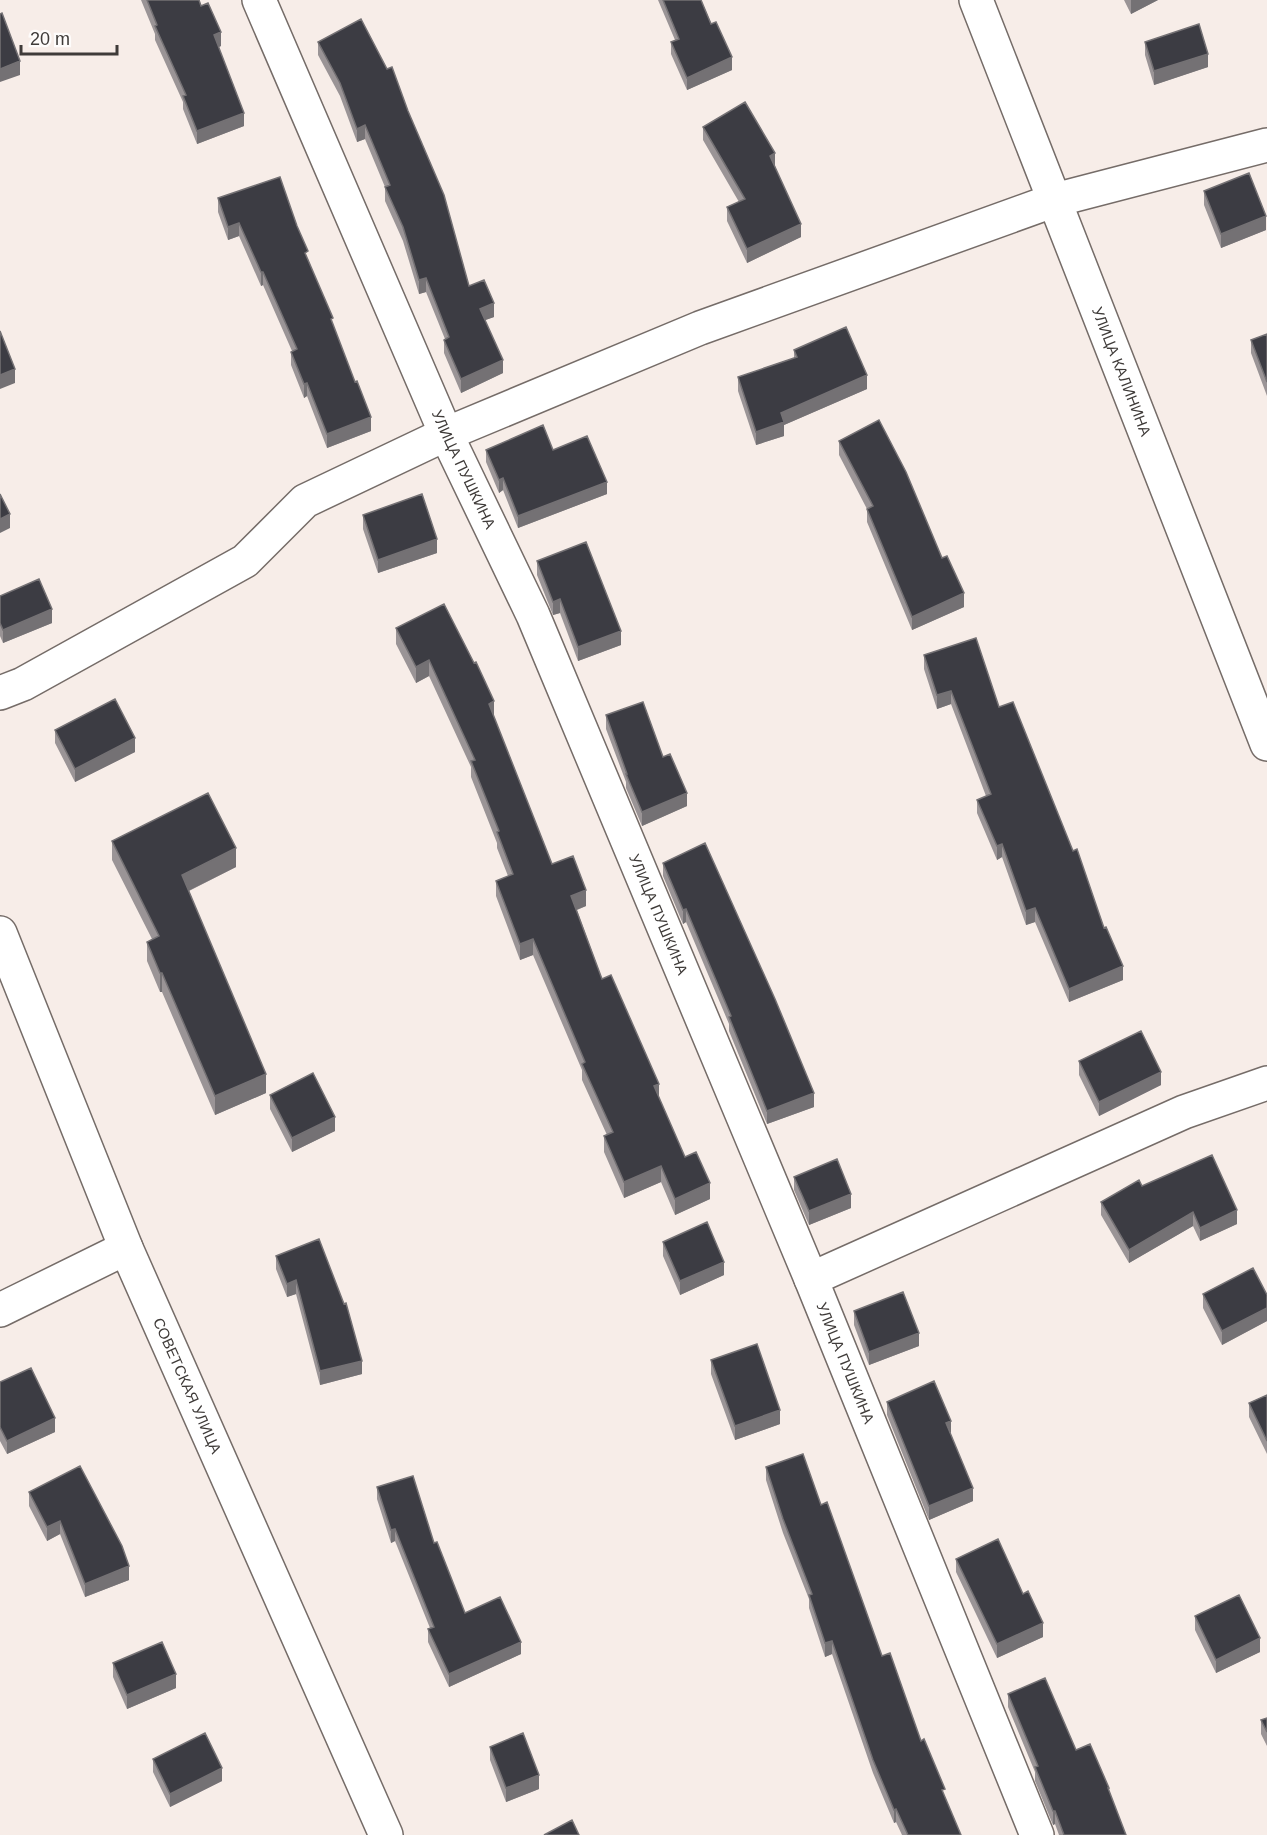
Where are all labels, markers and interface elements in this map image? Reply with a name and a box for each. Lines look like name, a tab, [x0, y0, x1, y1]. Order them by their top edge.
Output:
scale bar	[21, 18, 117, 56]
text: 20 m	[30, 29, 70, 49]
street label: УЛИЦА КАЛИНИНА	[1089, 304, 1155, 438]
street label: УЛИЦА ПУШКИНА	[429, 407, 499, 531]
street label: УЛИЦА ПУШКИНА	[626, 851, 692, 977]
street label: УЛИЦА ПУШКИНА	[813, 1300, 878, 1426]
street label: СОВЕТСКАЯ УЛИЦА	[150, 1315, 225, 1456]

